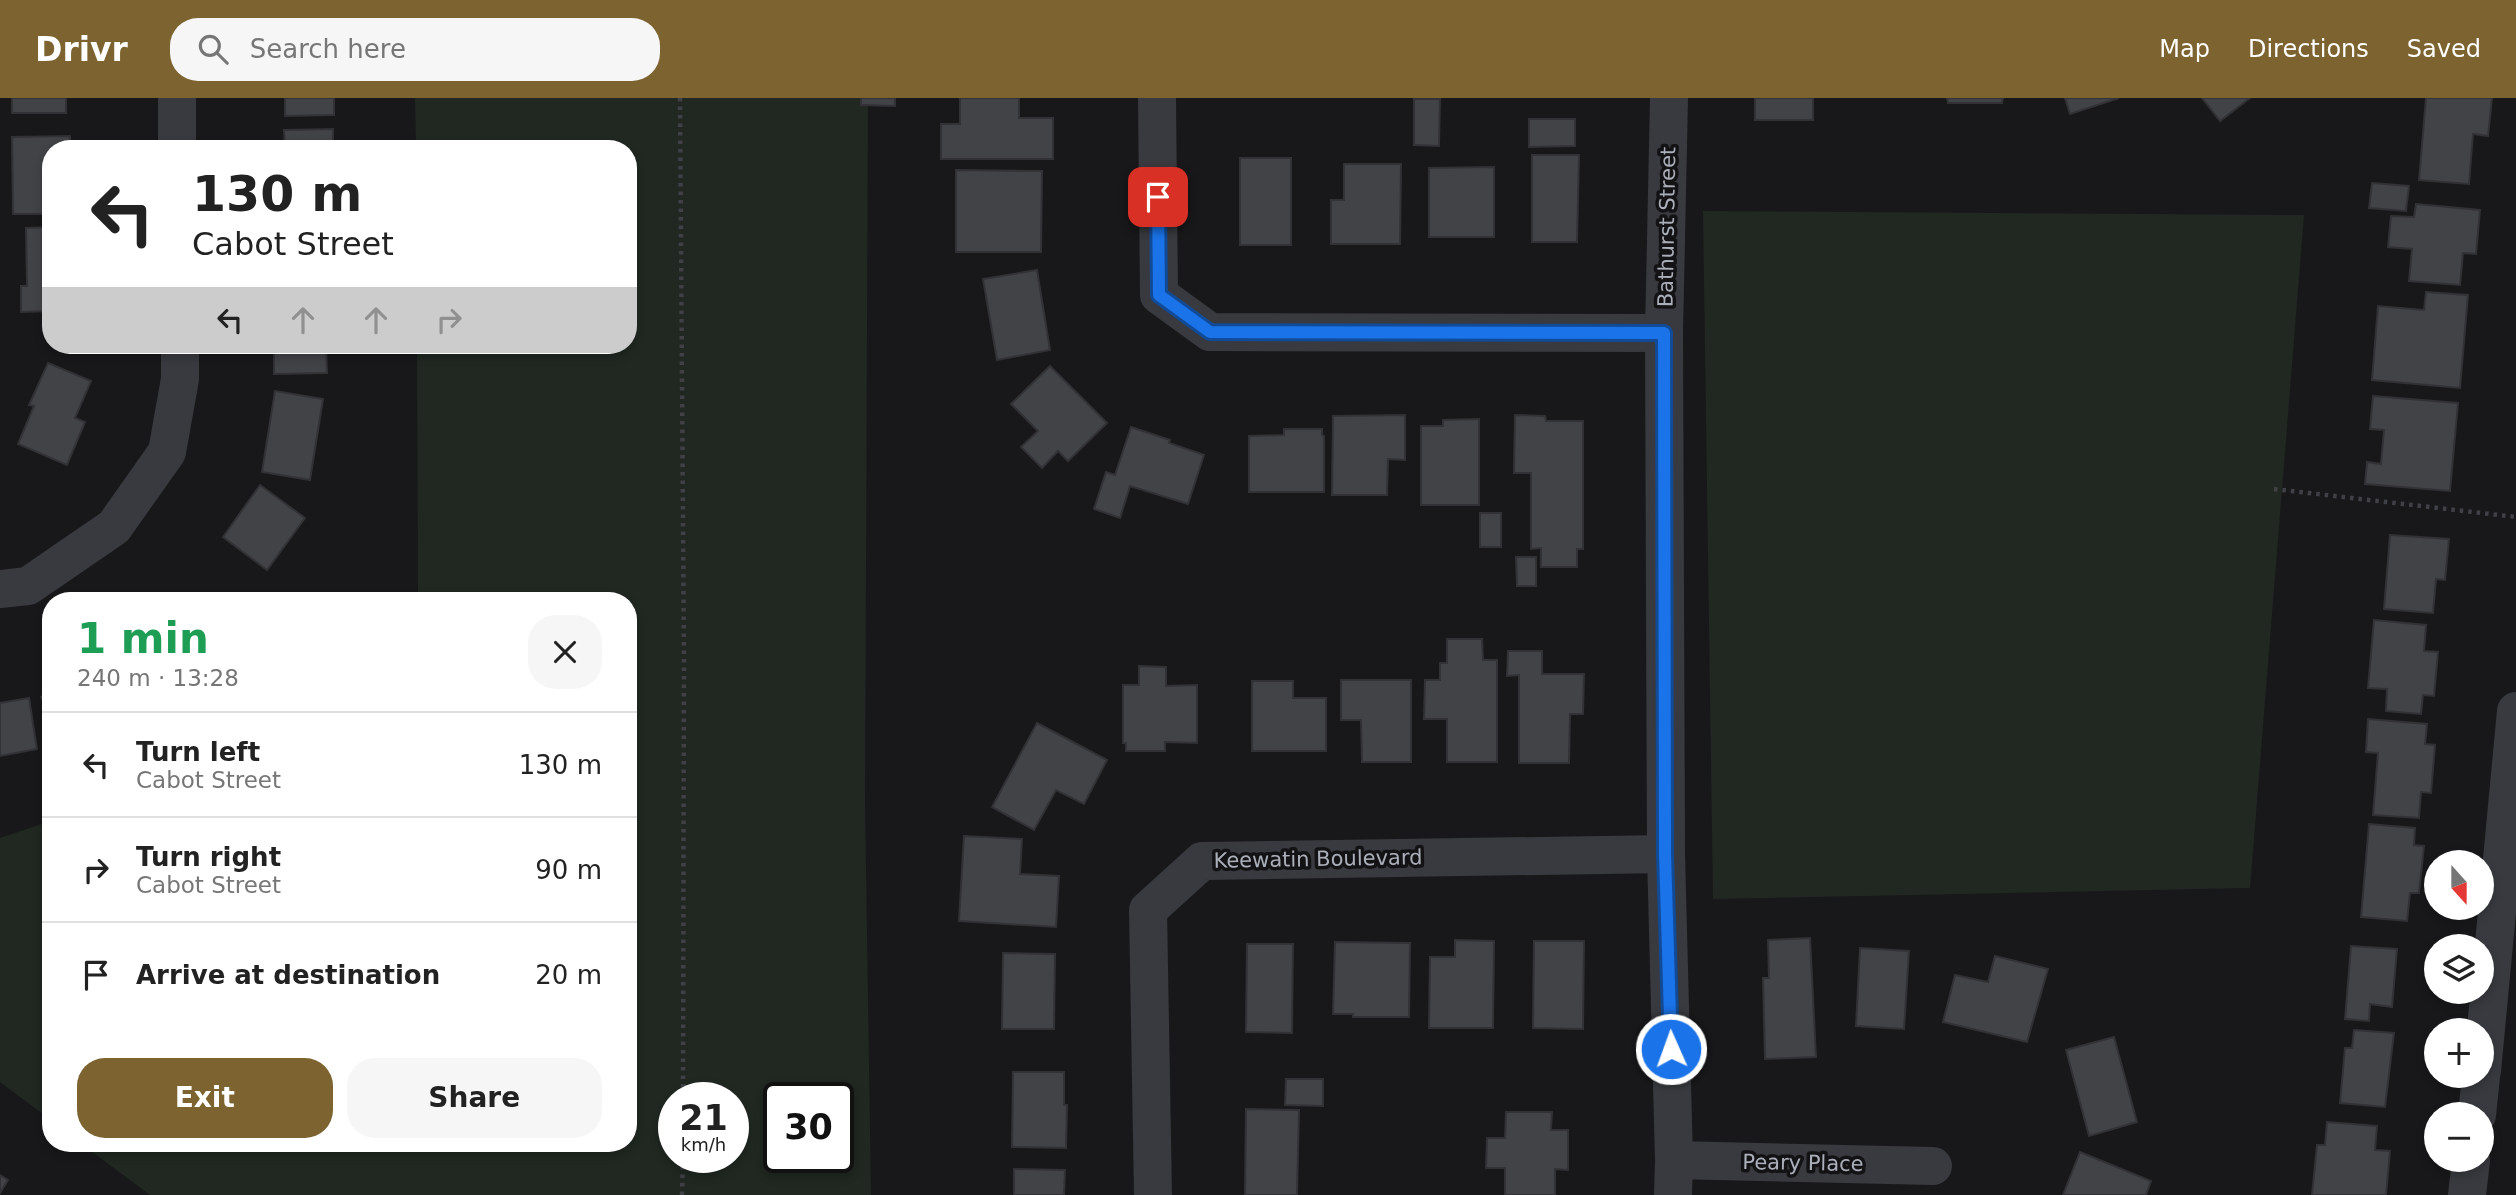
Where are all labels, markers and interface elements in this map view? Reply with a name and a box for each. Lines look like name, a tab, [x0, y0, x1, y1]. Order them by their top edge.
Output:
search box	[170, 18, 660, 81]
text: Drivr	[35, 30, 128, 69]
icon: search	[194, 30, 232, 68]
text: Search here	[250, 34, 406, 64]
text: Map	[2159, 35, 2210, 63]
text: Directions	[2248, 35, 2369, 63]
text: Saved	[2407, 35, 2481, 63]
street label: Bathurst Street	[1654, 147, 1680, 307]
text: 130 m	[192, 166, 362, 223]
pin	[1128, 167, 1188, 227]
icon: left	[77, 168, 168, 259]
icon: arrive	[1139, 178, 1177, 216]
text: Cabot Street	[192, 225, 394, 263]
icon: left	[211, 301, 249, 339]
icon: ahead	[284, 301, 322, 339]
icon: ahead	[357, 301, 395, 339]
icon: right	[430, 301, 468, 339]
text: 1 min	[77, 614, 209, 663]
button: close	[528, 615, 602, 689]
text: 240 m · 13:28	[77, 665, 239, 691]
text: Turn left	[136, 737, 260, 767]
icon: left	[77, 746, 115, 784]
text: 130 m	[519, 750, 602, 780]
text: Cabot Street	[136, 767, 281, 793]
text: Turn right	[136, 842, 281, 872]
street label: Keewatin Boulevard	[1213, 845, 1423, 873]
north arrow	[2424, 850, 2494, 920]
map controls	[2424, 850, 2494, 1172]
icon: right	[77, 851, 115, 889]
text: 90 m	[535, 855, 602, 885]
text: Cabot Street	[136, 872, 281, 898]
button: layers	[2424, 934, 2494, 1004]
icon: arrive	[77, 956, 115, 994]
text: Arrive at destination	[136, 960, 440, 990]
text: 20 m	[535, 960, 602, 990]
position arrow	[1634, 1012, 1708, 1086]
button: +	[2424, 1018, 2494, 1088]
button: Exit	[77, 1058, 333, 1138]
button: Share	[347, 1058, 602, 1138]
speed limit sign: 30	[763, 1082, 854, 1173]
text: 21	[679, 1098, 728, 1138]
button: −	[2424, 1102, 2494, 1172]
text: km/h	[681, 1134, 726, 1155]
street label: Peary Place	[1742, 1150, 1864, 1176]

